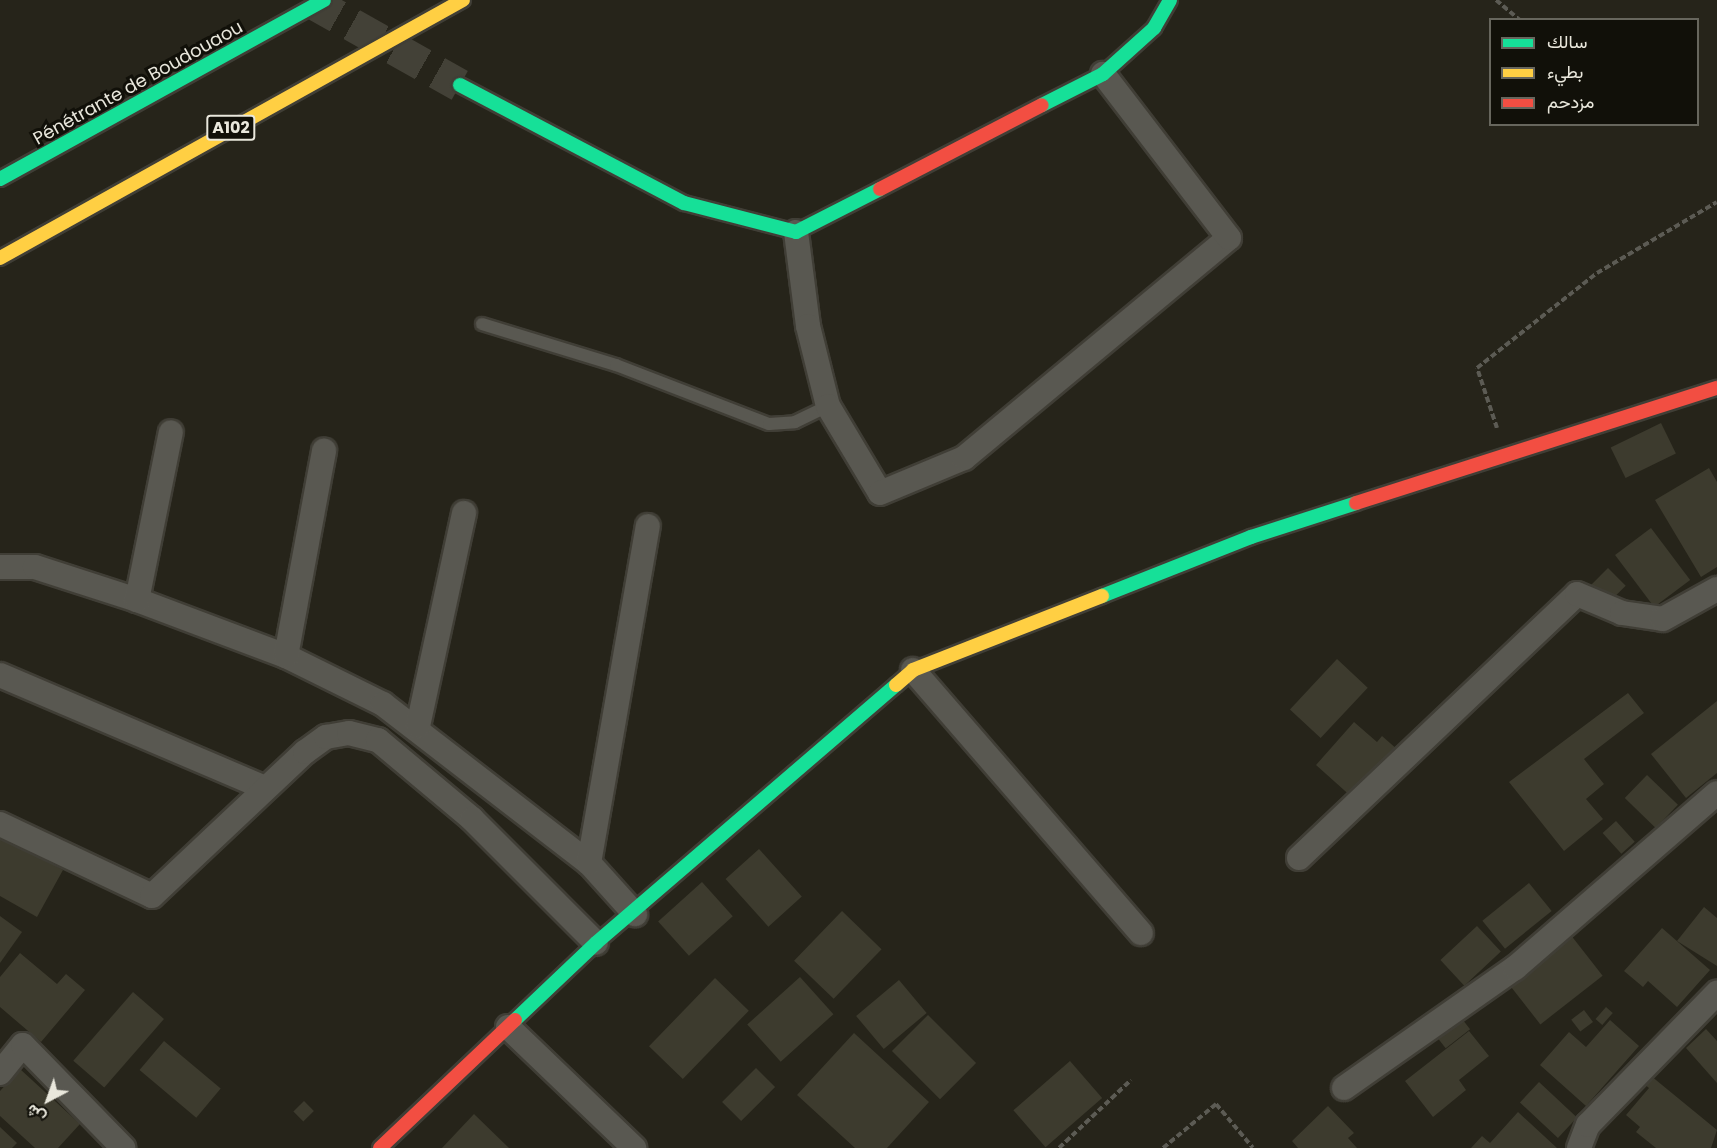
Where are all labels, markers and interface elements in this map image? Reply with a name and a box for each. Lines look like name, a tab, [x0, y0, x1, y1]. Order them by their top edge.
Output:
street label: Pénétrante de Boudouaou	[29, 16, 247, 150]
legend	[1489, 18, 1699, 126]
text: سالك	[1547, 29, 1587, 54]
text: بطيء	[1547, 59, 1583, 84]
text: مزدحم	[1547, 89, 1594, 114]
road number: A102	[206, 115, 256, 141]
north arrow	[18, 1070, 78, 1130]
text: ش	[21, 1099, 51, 1129]

